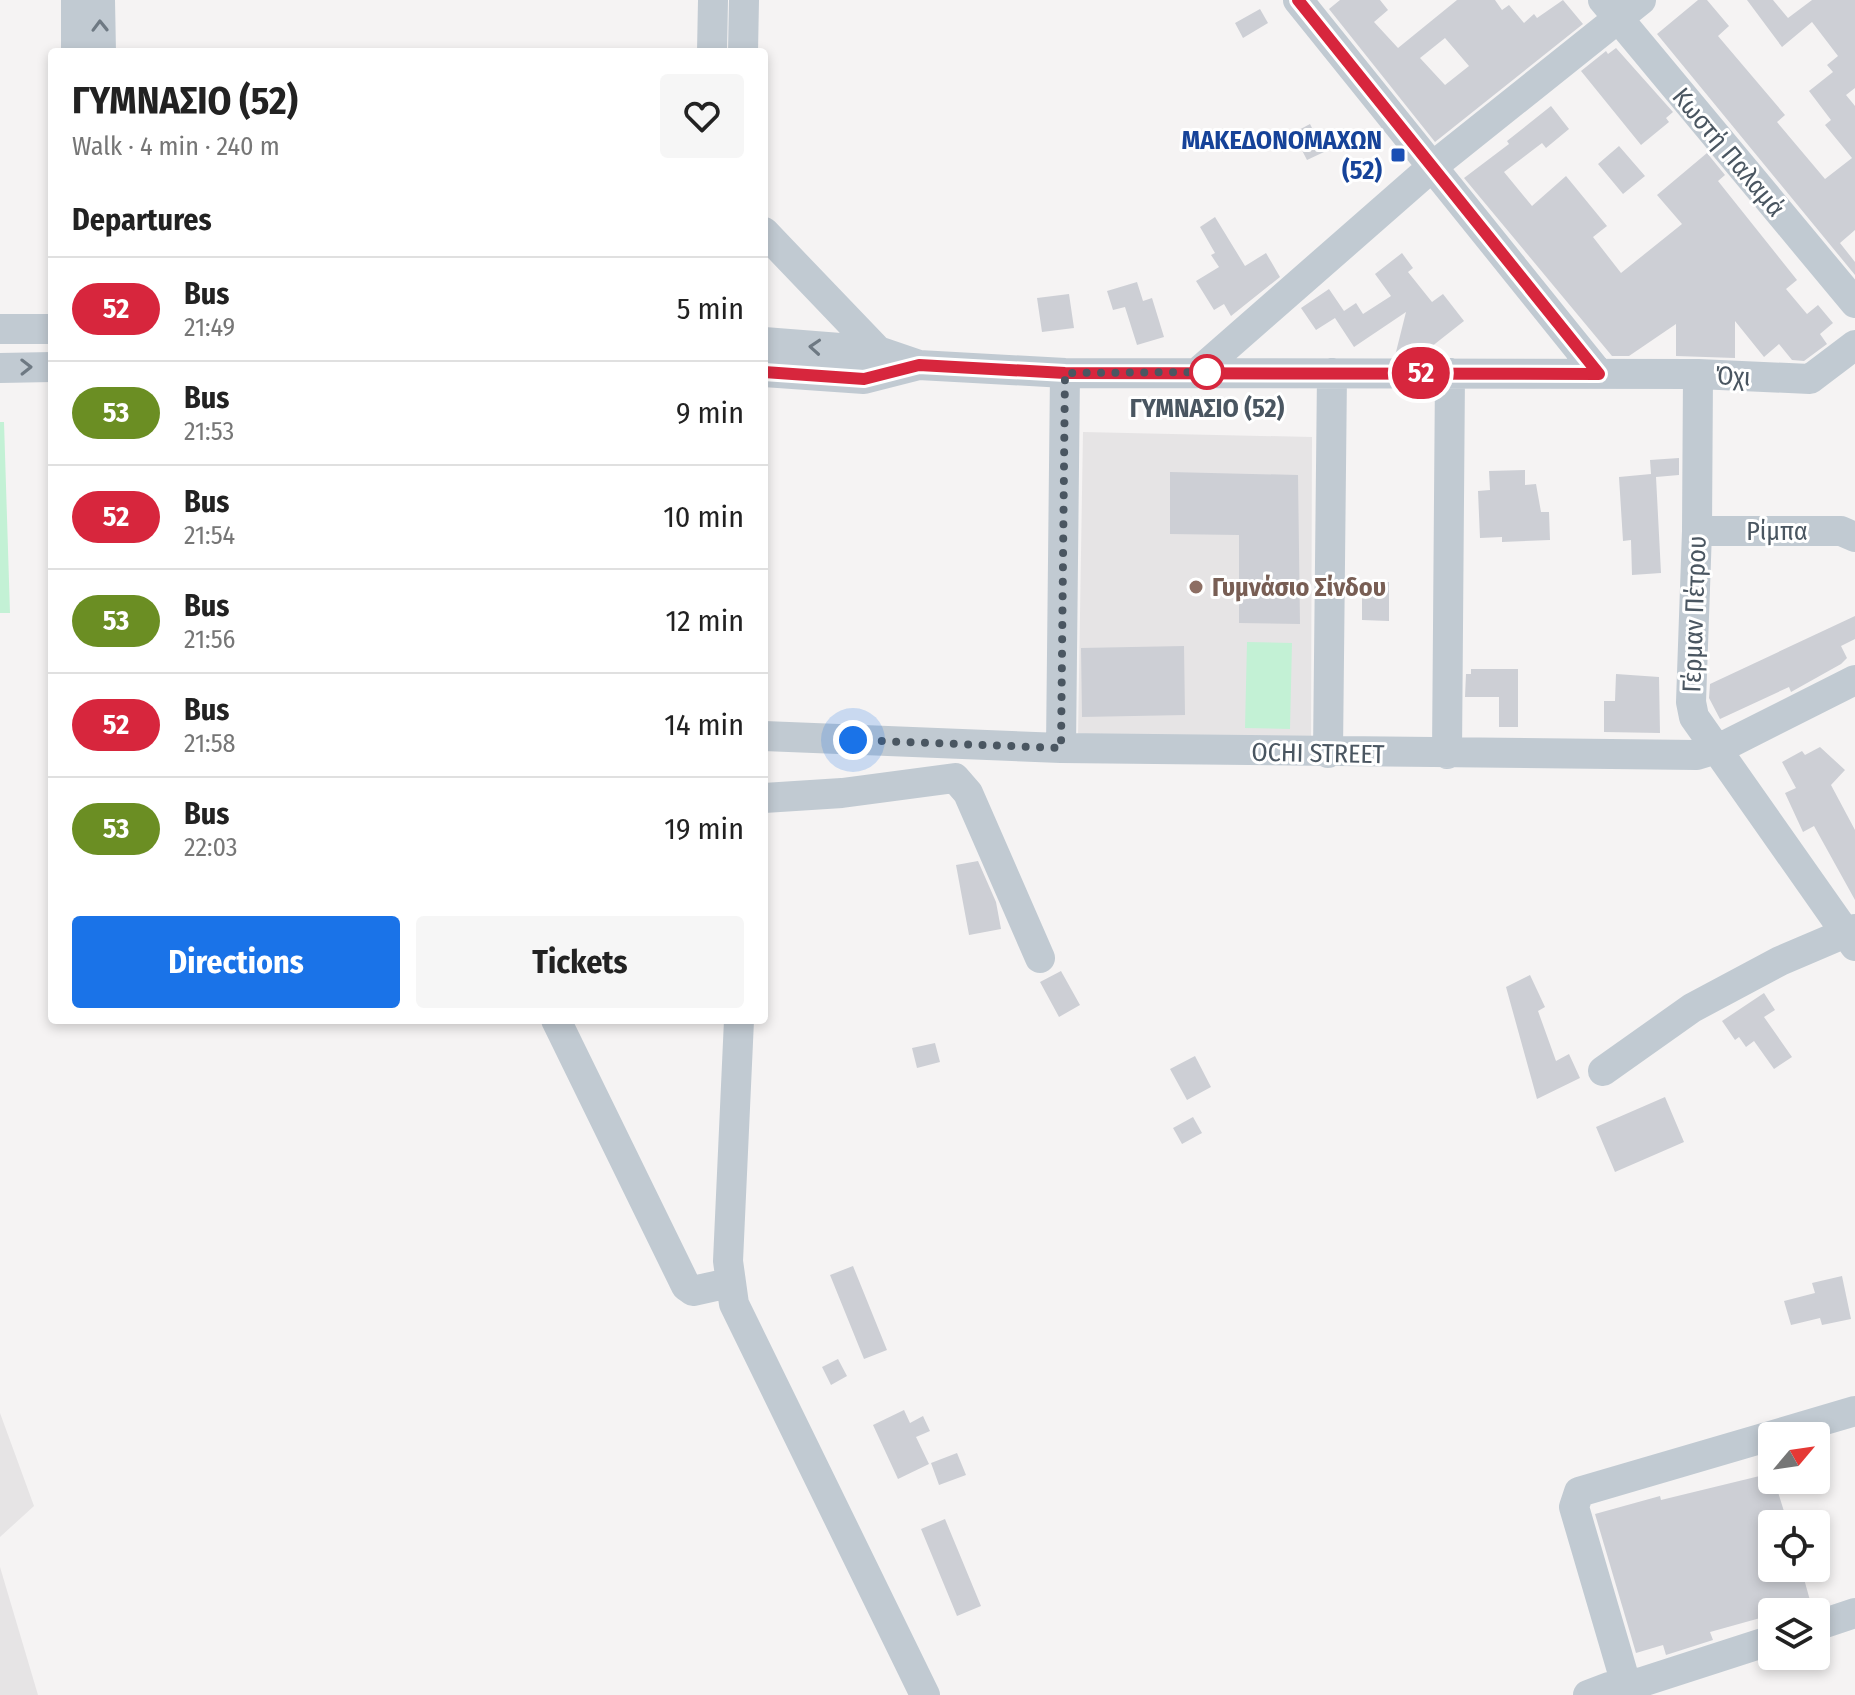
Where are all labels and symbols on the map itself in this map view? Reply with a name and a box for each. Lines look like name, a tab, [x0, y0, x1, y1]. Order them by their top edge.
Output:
one-way arrow	[91, 19, 109, 32]
street label: Κωστή Παλαμά	[1666, 82, 1791, 223]
place label: ΜΑΚΕΔΟΝΟΜΑΧΩΝ (52)	[1181, 125, 1382, 186]
marker: ΜΑΚΕΔΟΝΟΜΑΧΩΝ (52)	[1389, 146, 1407, 164]
one-way arrow	[808, 339, 821, 356]
line badge: 52	[1385, 347, 1457, 399]
marker: ΓΥΜΝΑΣΙΟ (52)	[1190, 355, 1224, 389]
one-way arrow	[20, 358, 33, 376]
street label: Όχι	[1715, 360, 1751, 393]
place label: ΓΥΜΝΑΣΙΟ (52)	[1130, 393, 1284, 424]
street label: Ρίμπα	[1746, 516, 1808, 547]
street label: Γέρμαν Πέτρου	[1676, 535, 1713, 693]
place label: Γυμνάσιο Σίνδου	[1212, 572, 1386, 603]
marker: Γυμνάσιο Σίνδου	[1187, 578, 1205, 596]
your location	[833, 720, 873, 760]
street label: OCHI STREET	[1251, 737, 1385, 770]
north arrow	[1758, 1422, 1830, 1494]

